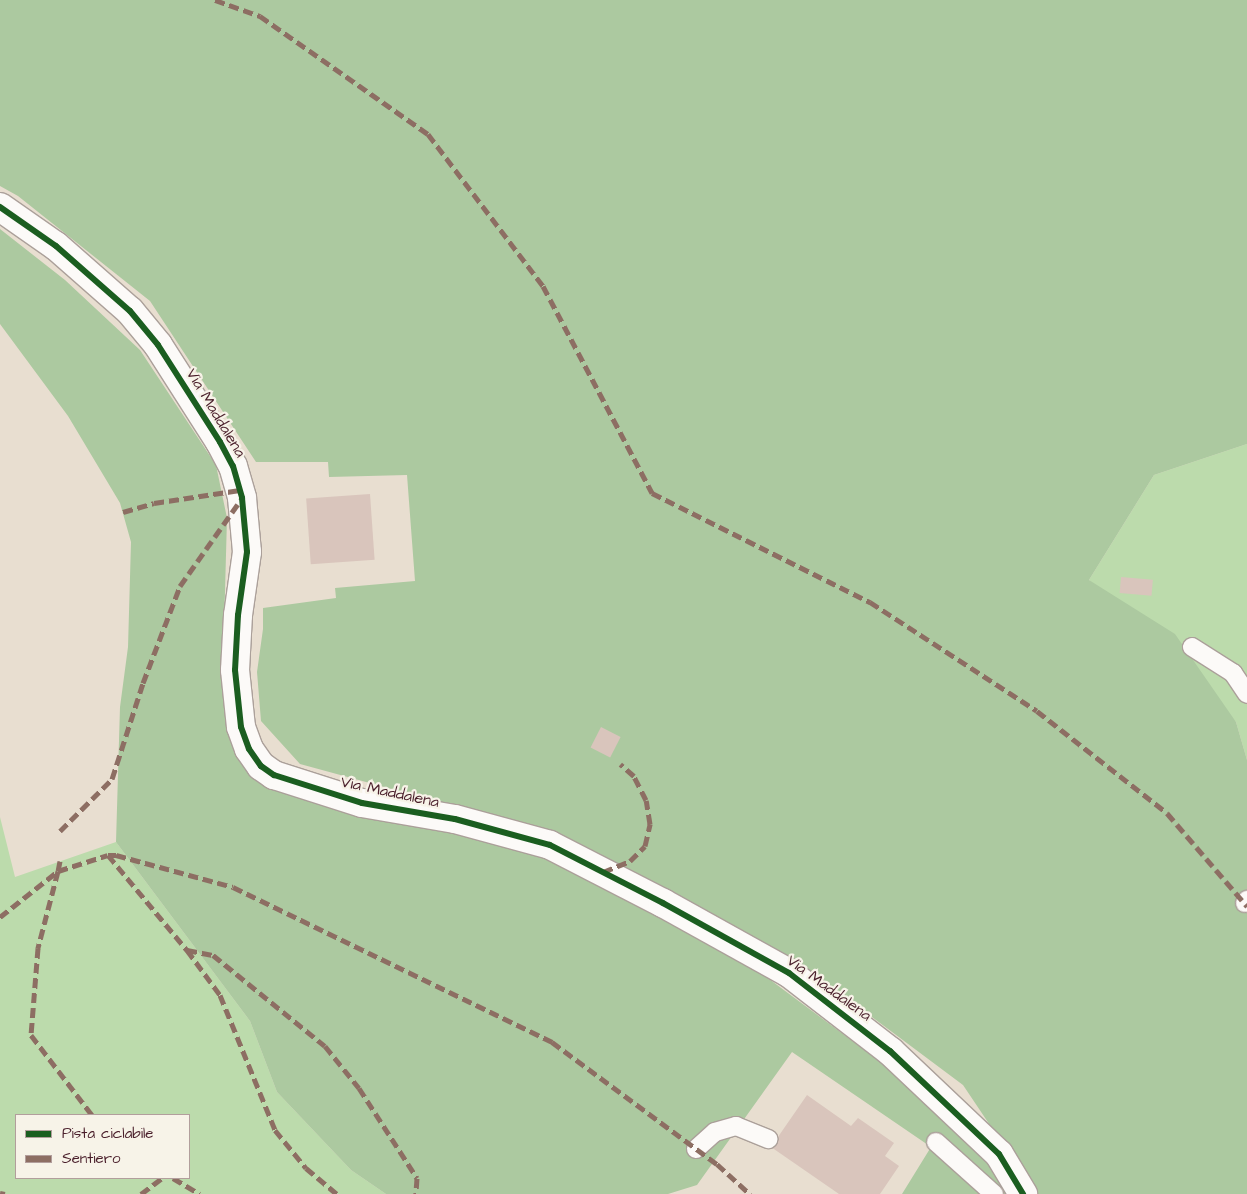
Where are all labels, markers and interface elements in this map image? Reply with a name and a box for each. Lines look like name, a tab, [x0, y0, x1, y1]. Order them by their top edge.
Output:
street label: Via Maddalena	[182, 365, 250, 461]
street label: Via Maddalena	[339, 772, 441, 812]
street label: Via Maddalena	[783, 951, 875, 1025]
legend	[15, 1114, 190, 1179]
text: Pista ciclabile	[62, 1123, 153, 1144]
text: Sentiero	[62, 1148, 120, 1169]

